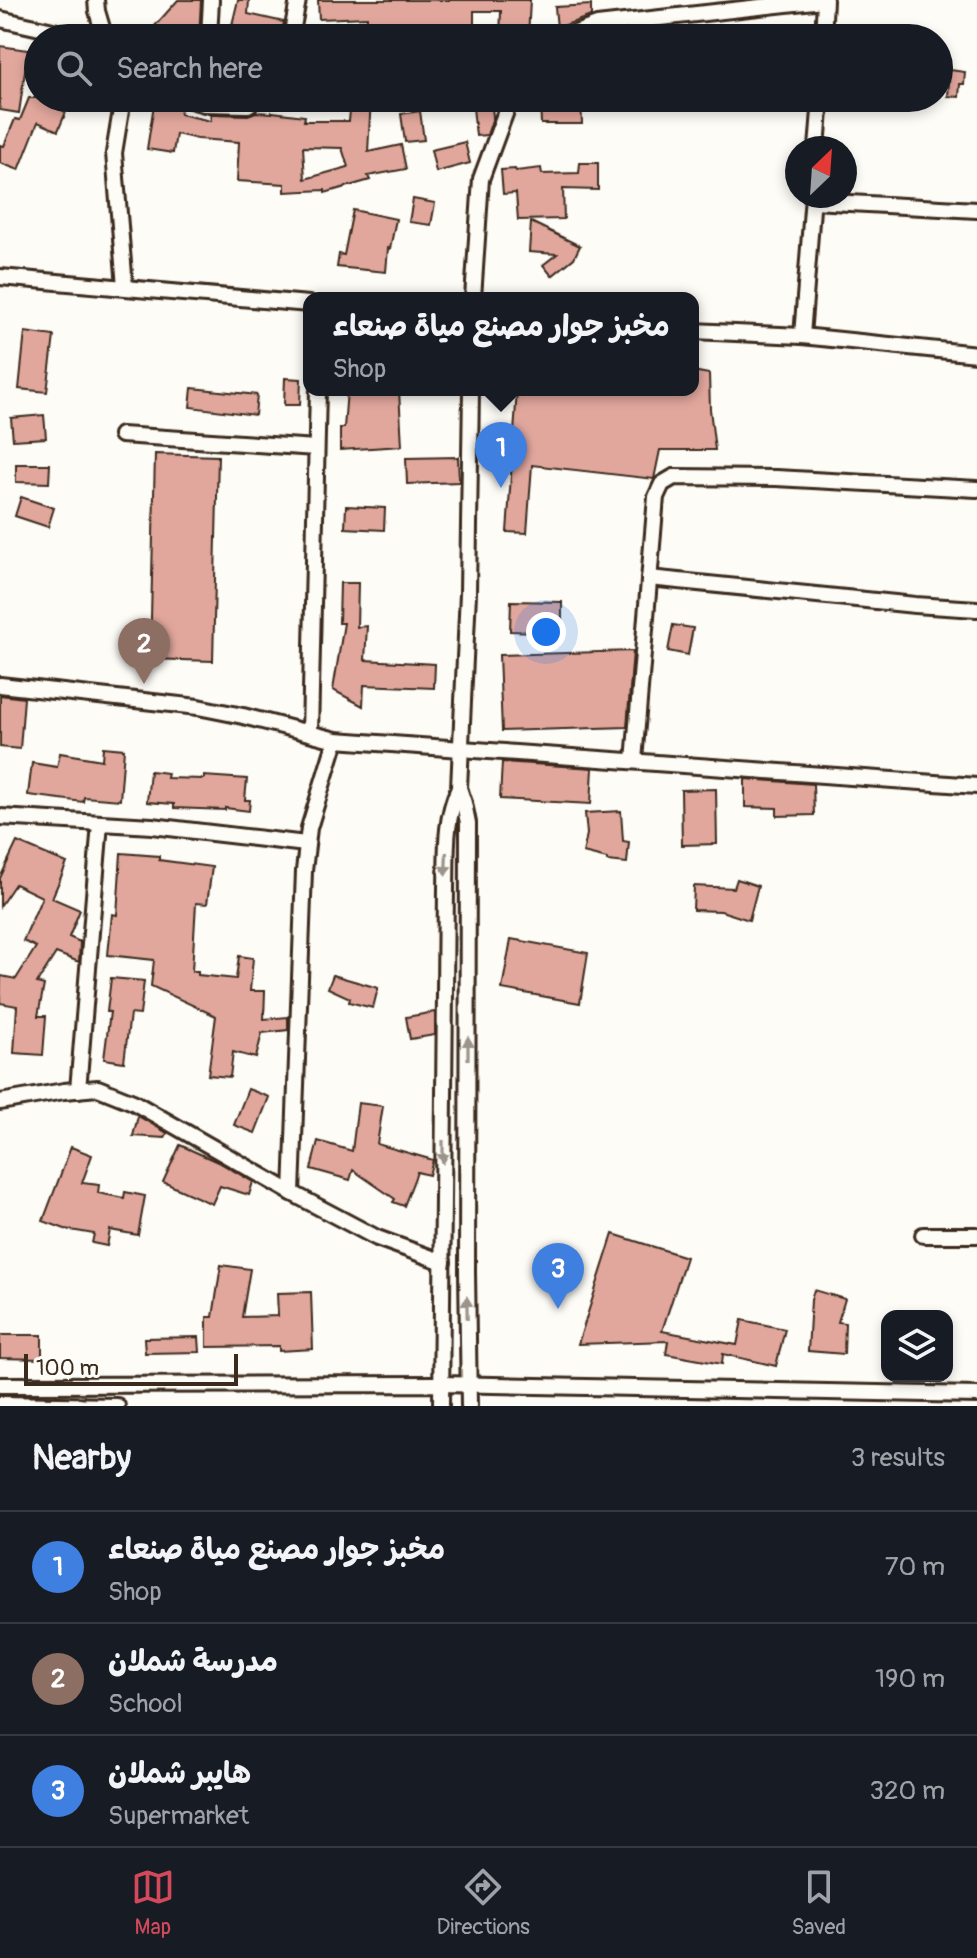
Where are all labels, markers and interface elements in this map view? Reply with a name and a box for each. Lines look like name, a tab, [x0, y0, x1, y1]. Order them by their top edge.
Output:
search box	[24, 24, 953, 112]
icon: search	[52, 46, 96, 90]
text: Search here	[116, 50, 263, 87]
north arrow	[785, 136, 857, 208]
popup	[303, 292, 699, 396]
text: مخبز جوار مصنع مياة صنعاء	[332, 308, 670, 345]
text: Shop	[332, 353, 386, 385]
pin: 1	[475, 422, 527, 488]
your location	[526, 612, 566, 652]
pin: 2	[118, 618, 170, 684]
one-way arrow	[440, 852, 453, 877]
one-way arrow	[462, 1035, 474, 1060]
one-way arrow	[437, 1140, 449, 1165]
pin: 3	[532, 1243, 584, 1309]
one-way arrow	[461, 1295, 474, 1320]
map controls	[881, 1310, 953, 1382]
button: layers	[881, 1310, 953, 1382]
scale bar	[24, 1350, 238, 1386]
text: 100 m	[36, 1354, 99, 1382]
text: Nearby	[32, 1437, 131, 1480]
text: 3 results	[851, 1442, 945, 1474]
text: مخبز جوار مصنع مياة صنعاء	[108, 1531, 445, 1568]
text: 1	[53, 1551, 63, 1583]
text: 70 m	[885, 1551, 945, 1583]
text: Shop	[108, 1576, 162, 1608]
text: مدرسة شملان	[108, 1643, 278, 1680]
text: 2	[51, 1663, 65, 1695]
text: 190 m	[875, 1663, 945, 1695]
text: School	[108, 1688, 183, 1720]
text: هايبر شملان	[108, 1755, 251, 1792]
text: 3	[51, 1775, 65, 1807]
text: 320 m	[869, 1775, 945, 1807]
text: Supermarket	[108, 1800, 249, 1832]
tab: Map	[131, 1865, 175, 1941]
tab: Directions	[437, 1865, 530, 1941]
tab: Saved	[792, 1865, 846, 1941]

